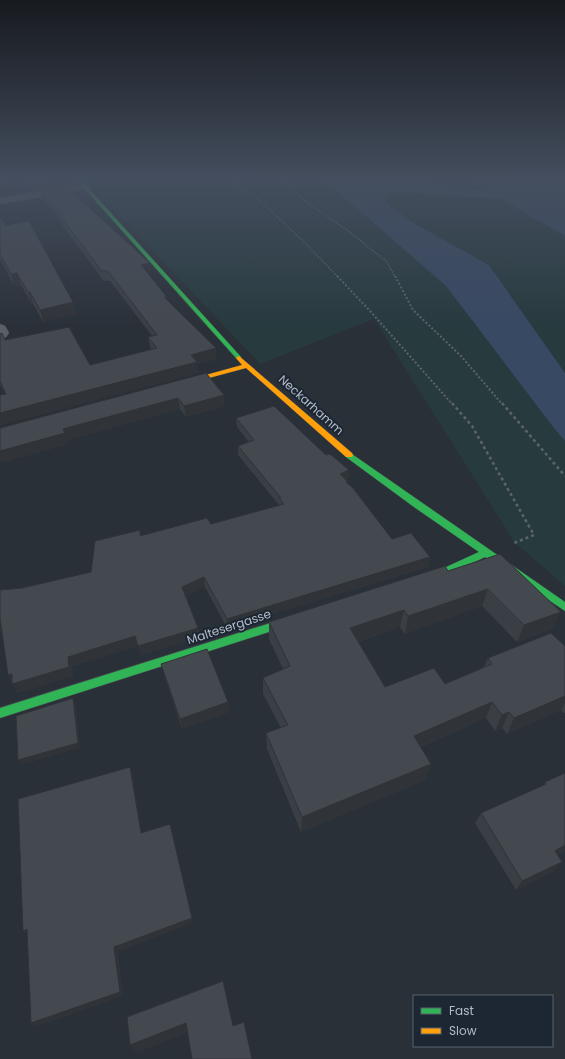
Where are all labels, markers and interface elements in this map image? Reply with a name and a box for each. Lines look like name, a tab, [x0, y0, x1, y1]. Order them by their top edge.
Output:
street label: Neckarhamm	[275, 371, 348, 439]
street label: Maltesergasse	[185, 605, 273, 648]
legend	[413, 995, 553, 1047]
text: Fast	[449, 1002, 474, 1019]
text: Slow	[449, 1022, 477, 1039]

